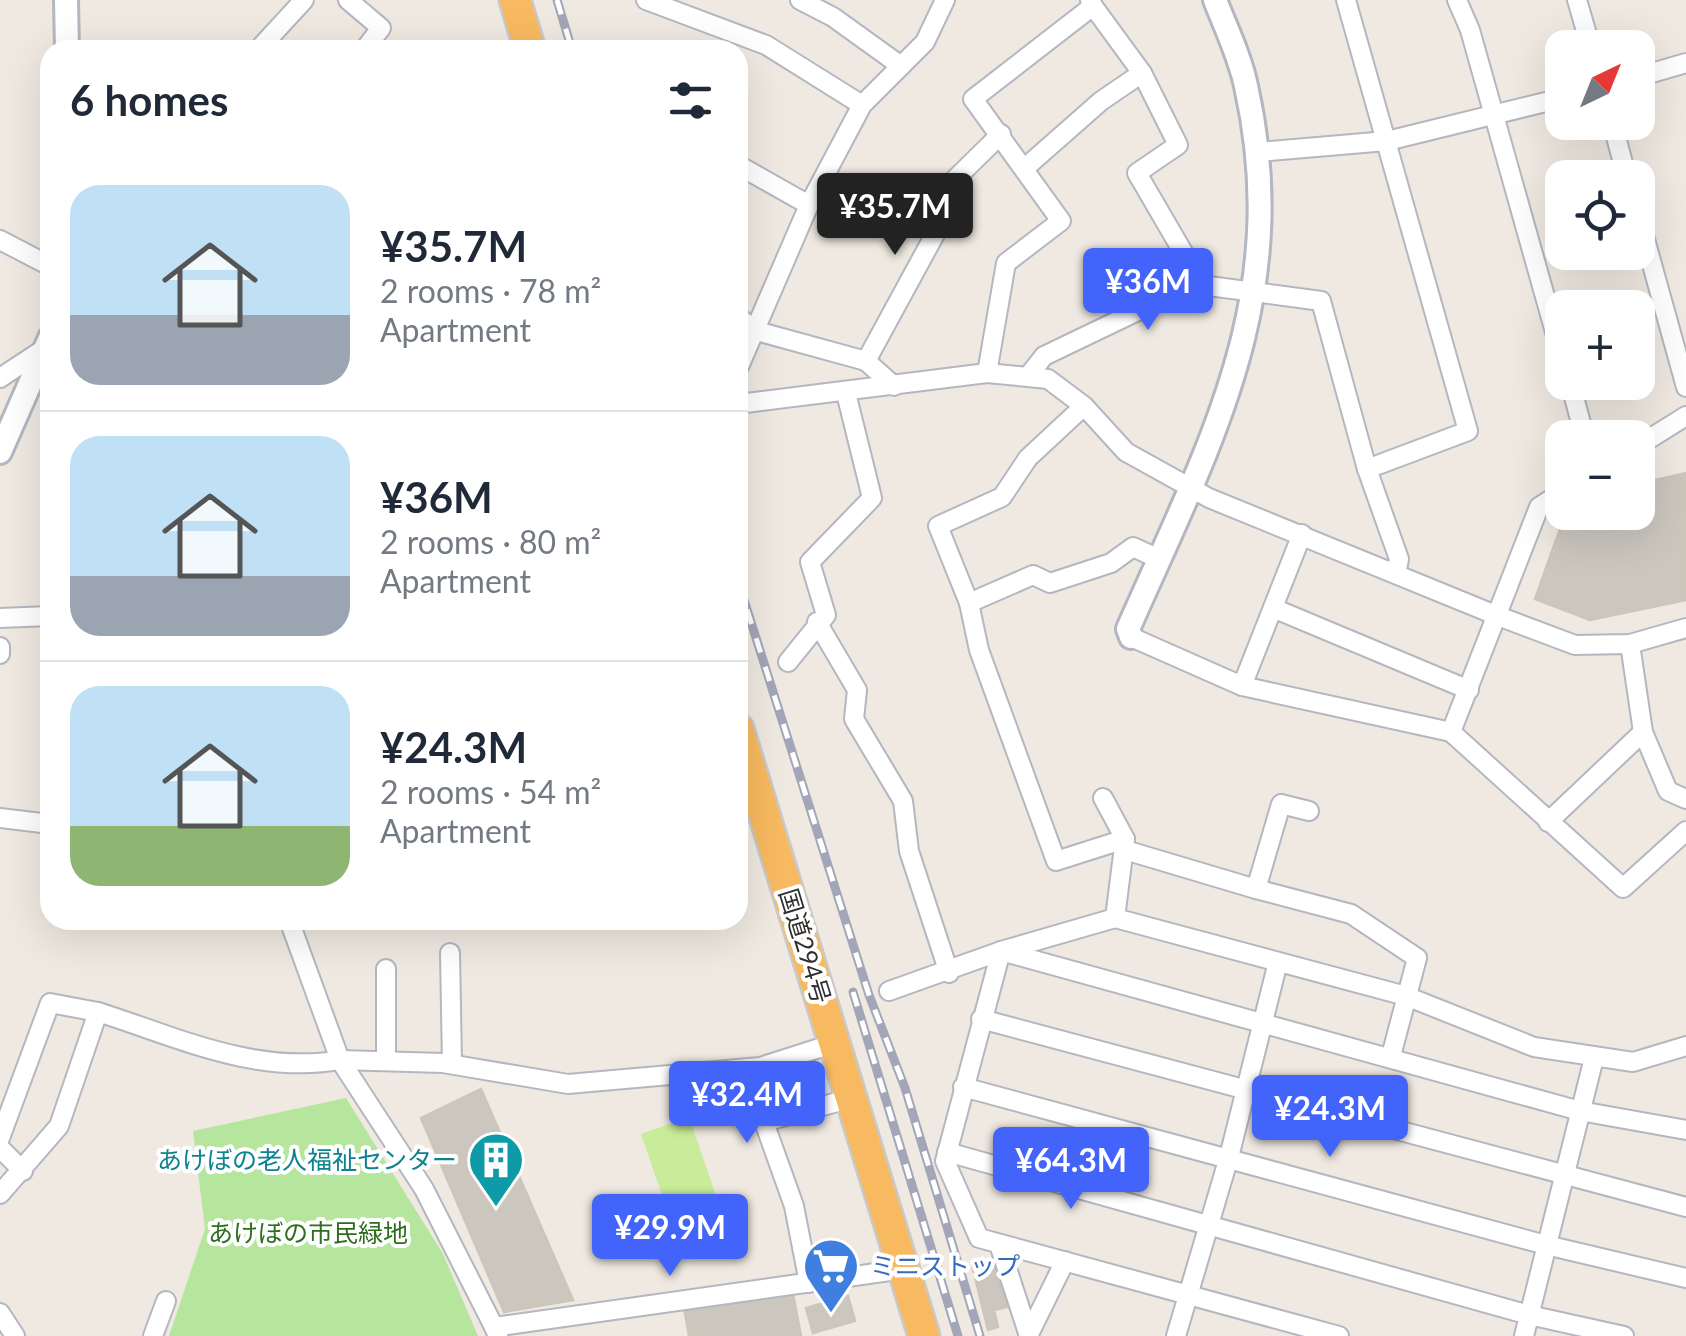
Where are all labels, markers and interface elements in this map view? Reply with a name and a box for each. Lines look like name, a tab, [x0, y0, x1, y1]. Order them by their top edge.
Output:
north arrow	[1545, 30, 1655, 140]
map controls	[1545, 30, 1655, 530]
icon: filters	[663, 73, 718, 128]
text: 6 homes	[70, 75, 228, 125]
button: locate	[1545, 160, 1655, 270]
pin: ¥35.7M	[814, 173, 976, 258]
text: ¥35.7M	[839, 186, 951, 225]
text: ¥35.7M	[380, 221, 527, 271]
icon: home	[150, 225, 270, 345]
pin: ¥36M	[1089, 248, 1207, 333]
text: ¥36M	[1105, 261, 1191, 300]
text: 2 rooms · 78 m²	[380, 271, 601, 310]
button: +	[1545, 290, 1655, 400]
text: Apartment	[380, 310, 531, 349]
button: −	[1545, 420, 1655, 530]
text: ¥36M	[380, 472, 493, 522]
icon: home	[150, 476, 270, 596]
text: 2 rooms · 80 m²	[380, 522, 601, 561]
text: Apartment	[380, 561, 531, 600]
text: ¥24.3M	[380, 722, 527, 772]
icon: home	[150, 726, 270, 846]
text: 2 rooms · 54 m²	[380, 772, 601, 811]
text: Apartment	[380, 811, 531, 850]
street label: 国道294号	[774, 885, 838, 1007]
pin: ¥32.4M	[666, 1061, 828, 1146]
text: ¥32.4M	[691, 1074, 803, 1113]
pin: ¥24.3M	[1249, 1075, 1411, 1160]
text: ¥24.3M	[1274, 1088, 1386, 1127]
pin: ¥64.3M	[990, 1127, 1152, 1212]
building icon: あけぼの老人福祉センター	[466, 1130, 526, 1209]
text: ¥64.3M	[1015, 1140, 1127, 1179]
place label: あけぼの老人福祉センター	[157, 1144, 457, 1174]
pin: ¥29.9M	[589, 1194, 751, 1279]
text: ¥29.9M	[614, 1207, 726, 1246]
park label: あけぼの市民緑地	[208, 1217, 408, 1247]
supermarket icon: ミニストップ	[801, 1236, 861, 1315]
place label: ミニストップ	[870, 1250, 1020, 1280]

